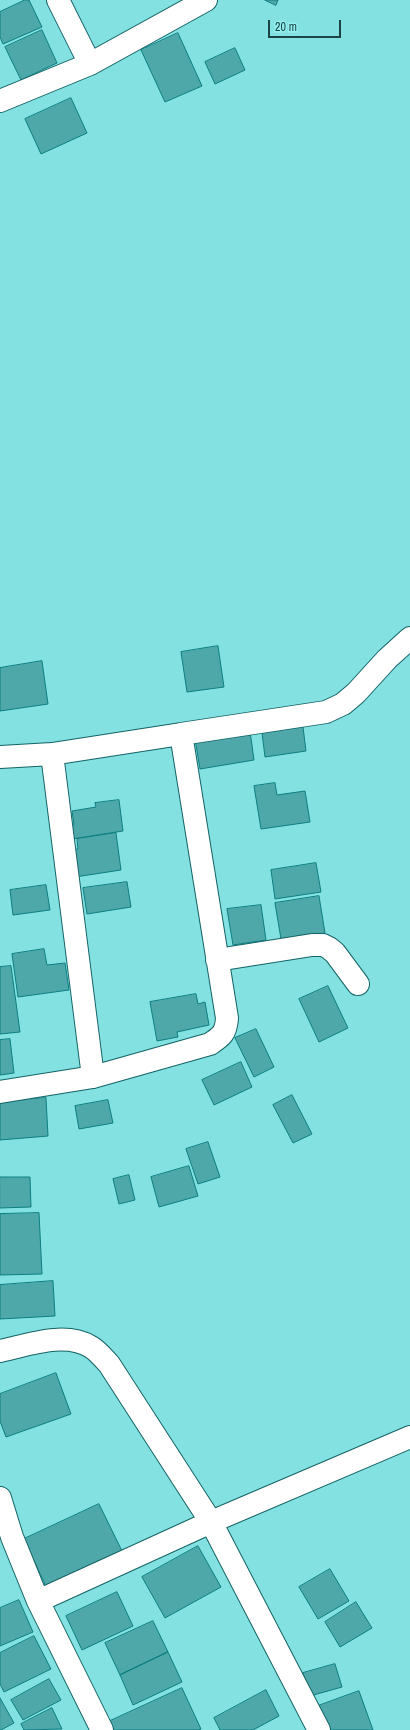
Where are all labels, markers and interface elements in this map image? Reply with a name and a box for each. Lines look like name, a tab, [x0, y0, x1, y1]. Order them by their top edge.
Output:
scale bar	[270, 12, 343, 38]
text: 20 m	[275, 19, 297, 35]

